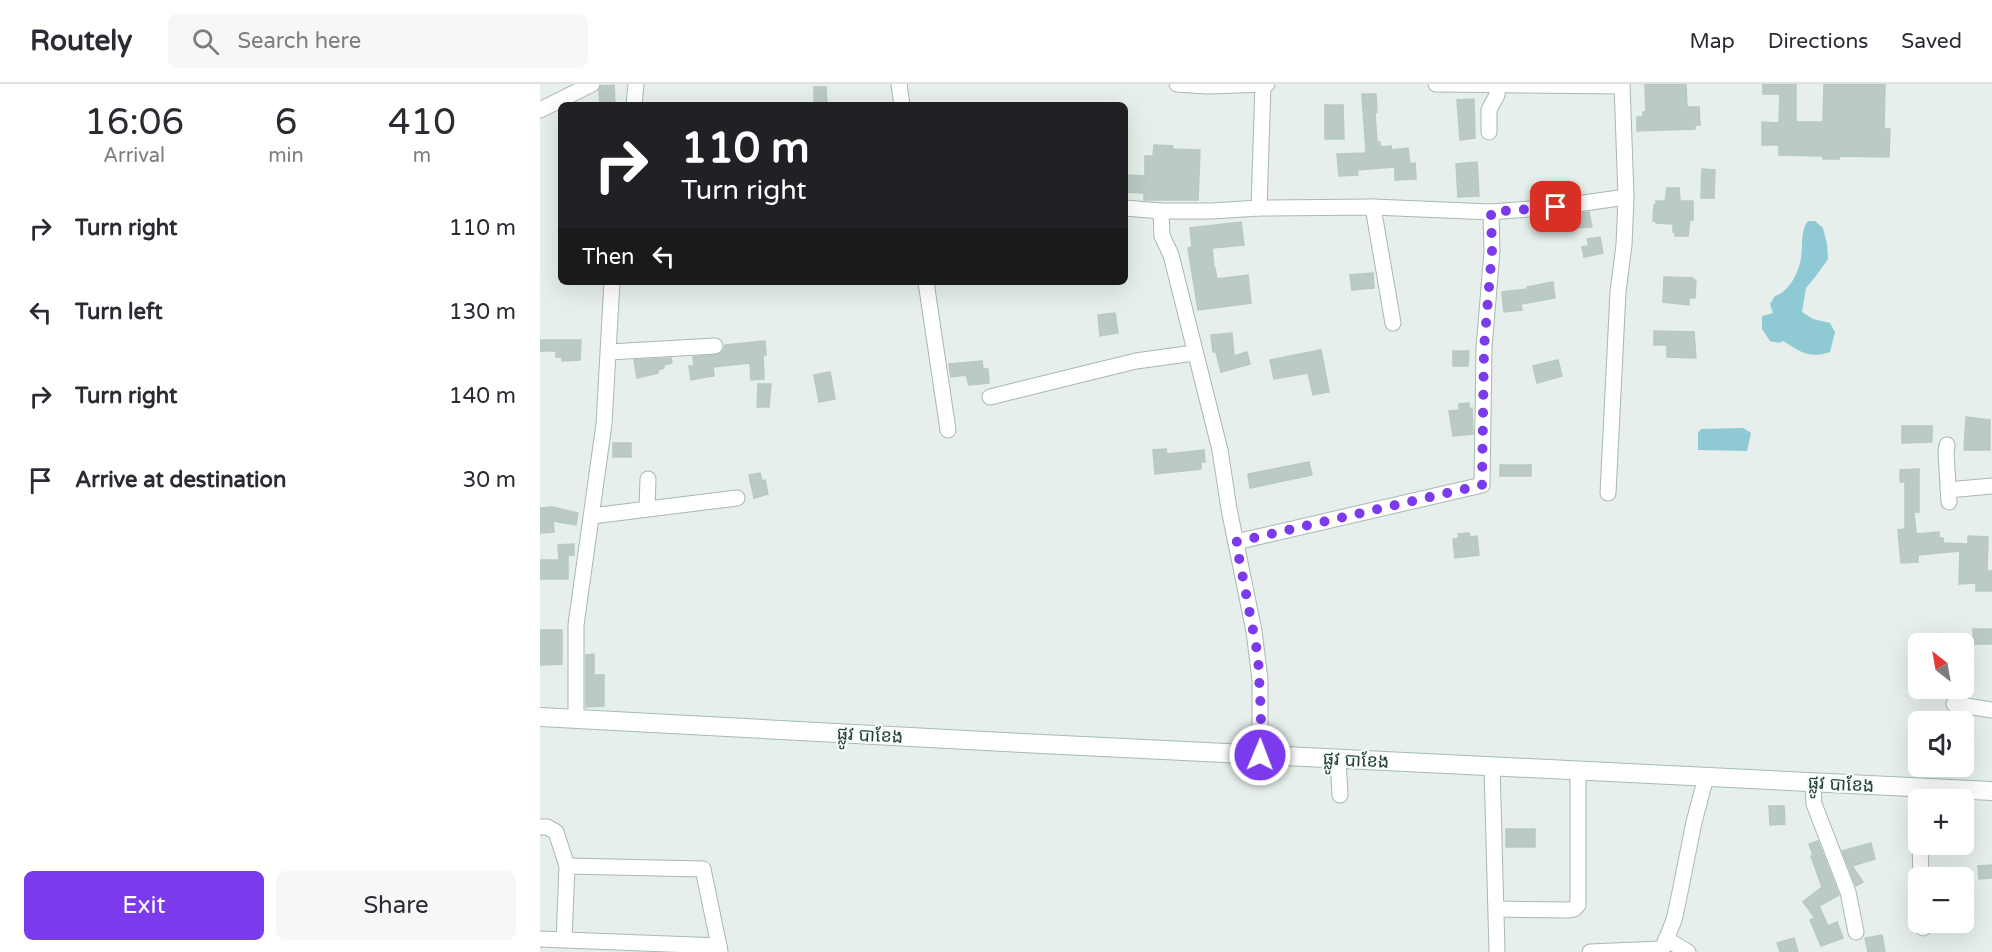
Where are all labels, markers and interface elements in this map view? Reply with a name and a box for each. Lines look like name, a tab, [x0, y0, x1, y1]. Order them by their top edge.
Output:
search box	[168, 14, 588, 68]
text: Routely	[30, 24, 132, 58]
icon: search	[189, 25, 222, 58]
text: Search here	[237, 28, 361, 54]
text: Map	[1689, 29, 1735, 54]
text: Directions	[1768, 29, 1868, 54]
text: Saved	[1901, 29, 1962, 54]
text: 16:06	[84, 101, 184, 144]
text: 6	[275, 101, 297, 144]
text: 410	[388, 101, 456, 144]
text: 110 m	[681, 123, 810, 174]
icon: right	[582, 126, 660, 204]
text: Arrival	[103, 144, 165, 168]
text: min	[268, 144, 304, 168]
text: m	[413, 144, 431, 168]
text: Turn right	[681, 174, 807, 207]
pin	[1530, 181, 1581, 232]
icon: arrive	[1539, 190, 1572, 223]
icon: right	[24, 212, 57, 245]
text: Turn right	[75, 215, 177, 241]
text: 110 m	[449, 215, 516, 241]
icon: left	[647, 240, 680, 273]
text: Then	[582, 244, 635, 270]
icon: left	[24, 296, 57, 329]
text: Turn left	[75, 299, 163, 325]
text: 130 m	[449, 299, 516, 325]
icon: right	[24, 380, 57, 413]
text: Turn right	[75, 383, 177, 409]
text: 140 m	[449, 383, 516, 409]
icon: arrive	[24, 464, 57, 497]
text: Arrive at destination	[75, 467, 286, 493]
text: 30 m	[462, 467, 516, 493]
north arrow	[1908, 633, 1974, 699]
map controls	[1908, 633, 1974, 933]
button: sound	[1908, 711, 1974, 777]
street label: ផ្លូវ បាខែង	[836, 722, 904, 753]
position arrow	[1228, 723, 1292, 787]
street label: ផ្លូវ បាខែង	[1322, 747, 1390, 778]
street label: ផ្លូវ បាខែង	[1807, 771, 1875, 802]
button: +	[1908, 789, 1974, 855]
button: −	[1908, 867, 1974, 933]
button: Exit	[24, 871, 264, 940]
button: Share	[276, 871, 516, 940]

